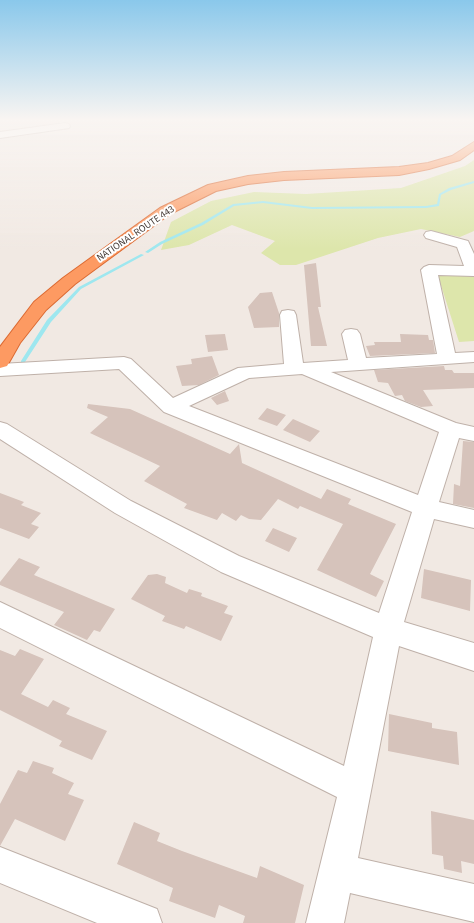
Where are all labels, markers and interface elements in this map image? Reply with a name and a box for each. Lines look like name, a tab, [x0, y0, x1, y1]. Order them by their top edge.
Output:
street label: NATIONAL ROUTE 443	[95, 204, 177, 264]

